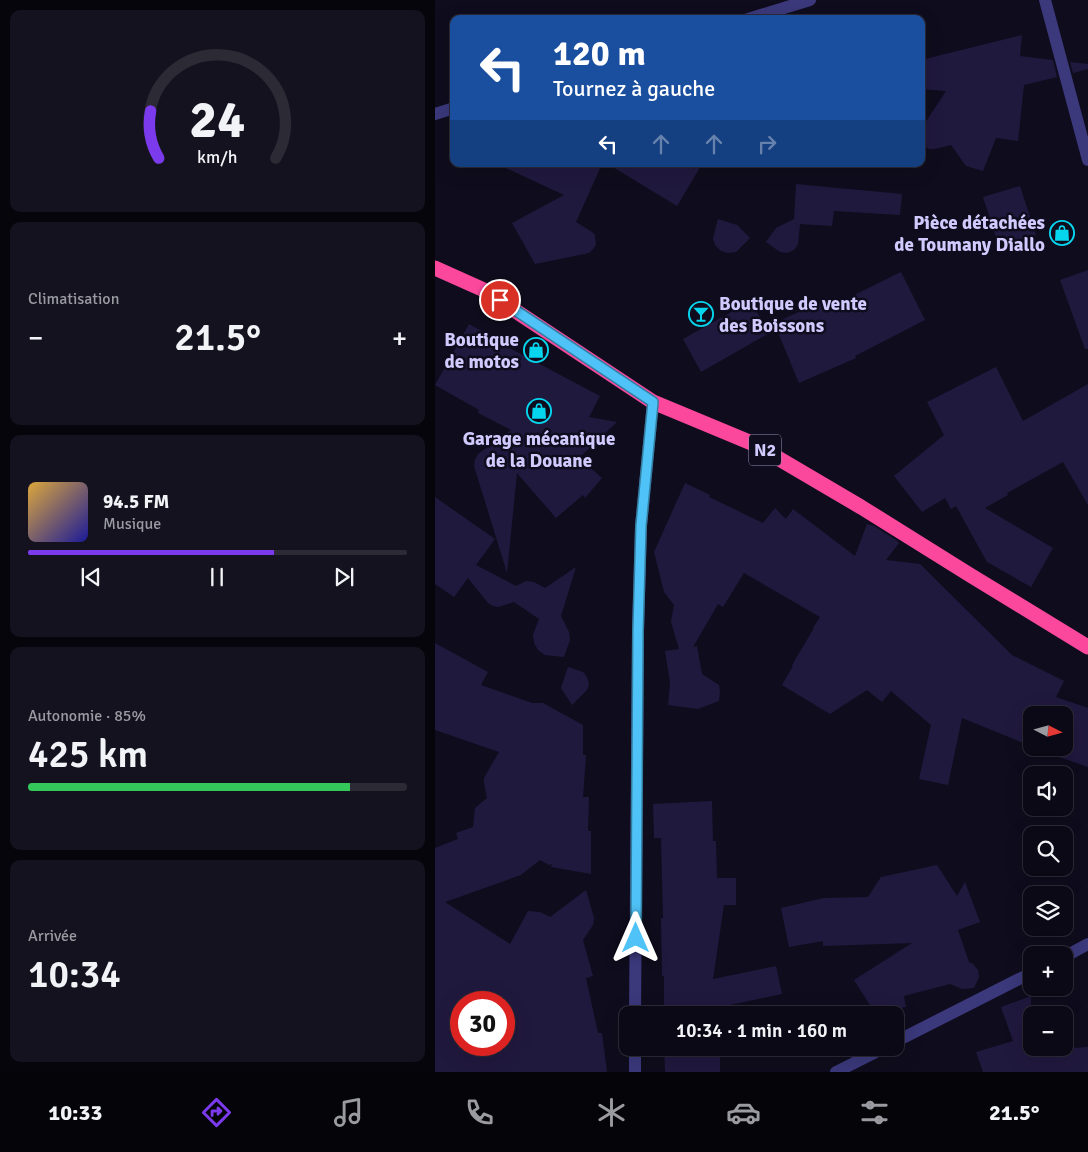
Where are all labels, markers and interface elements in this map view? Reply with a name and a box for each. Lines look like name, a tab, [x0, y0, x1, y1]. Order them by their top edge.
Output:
text: 120 m	[553, 32, 646, 75]
icon: left	[470, 35, 535, 100]
text: Tournez à gauche	[553, 75, 715, 102]
text: 24	[189, 88, 246, 152]
icon: left	[594, 130, 622, 158]
icon: ahead	[647, 130, 675, 158]
icon: ahead	[700, 130, 728, 158]
icon: right	[753, 130, 781, 158]
text: km/h	[197, 146, 238, 168]
place label: Pièce détachées de Toumany Diallo	[894, 211, 1045, 257]
shop icon: Pièce détachées de Toumany Diallo	[1049, 220, 1075, 246]
pin	[479, 279, 521, 321]
icon: arrive	[486, 286, 514, 314]
text: Climatisation	[28, 289, 119, 309]
place label: Boutique de vente des Boissons	[719, 292, 867, 338]
bar icon: Boutique de vente des Boissons	[688, 301, 714, 327]
text: 21.5°	[174, 314, 261, 361]
text: −	[28, 321, 43, 355]
text: +	[392, 321, 407, 355]
place label: Boutique de motos	[444, 328, 519, 374]
shop icon: Boutique de motos	[523, 337, 549, 363]
shop icon: Garage mécanique de la Douane	[526, 398, 552, 424]
place label: Garage mécanique de la Douane	[463, 427, 615, 473]
road number: N2	[749, 434, 781, 466]
text: 94.5 FM	[103, 490, 169, 514]
text: Musique	[103, 514, 161, 534]
icon: previous	[77, 563, 105, 591]
icon: pause	[203, 563, 231, 591]
icon: next	[330, 563, 358, 591]
text: Autonomie · 85%	[28, 706, 146, 726]
north arrow	[1023, 706, 1073, 756]
map controls	[1023, 706, 1073, 1056]
text: 425 km	[28, 731, 148, 778]
button: sound	[1023, 766, 1073, 816]
button: search	[1023, 826, 1073, 876]
button: layers	[1023, 886, 1073, 936]
position arrow	[609, 911, 661, 963]
text: Arrivée	[28, 926, 77, 946]
button: +	[1023, 946, 1073, 996]
text: 10:34	[28, 951, 121, 998]
speed limit sign: 30	[450, 991, 515, 1056]
button: −	[1023, 1006, 1073, 1056]
text: 10:34 · 1 min · 160 m	[676, 1019, 847, 1043]
icon: directions	[199, 1095, 234, 1130]
icon: music	[331, 1095, 366, 1130]
icon: phone	[462, 1095, 497, 1130]
icon: climate	[594, 1095, 629, 1130]
icon: car	[726, 1095, 761, 1130]
icon: filters	[857, 1095, 892, 1130]
text: 10:33	[48, 1099, 102, 1126]
text: 21.5°	[989, 1099, 1040, 1126]

